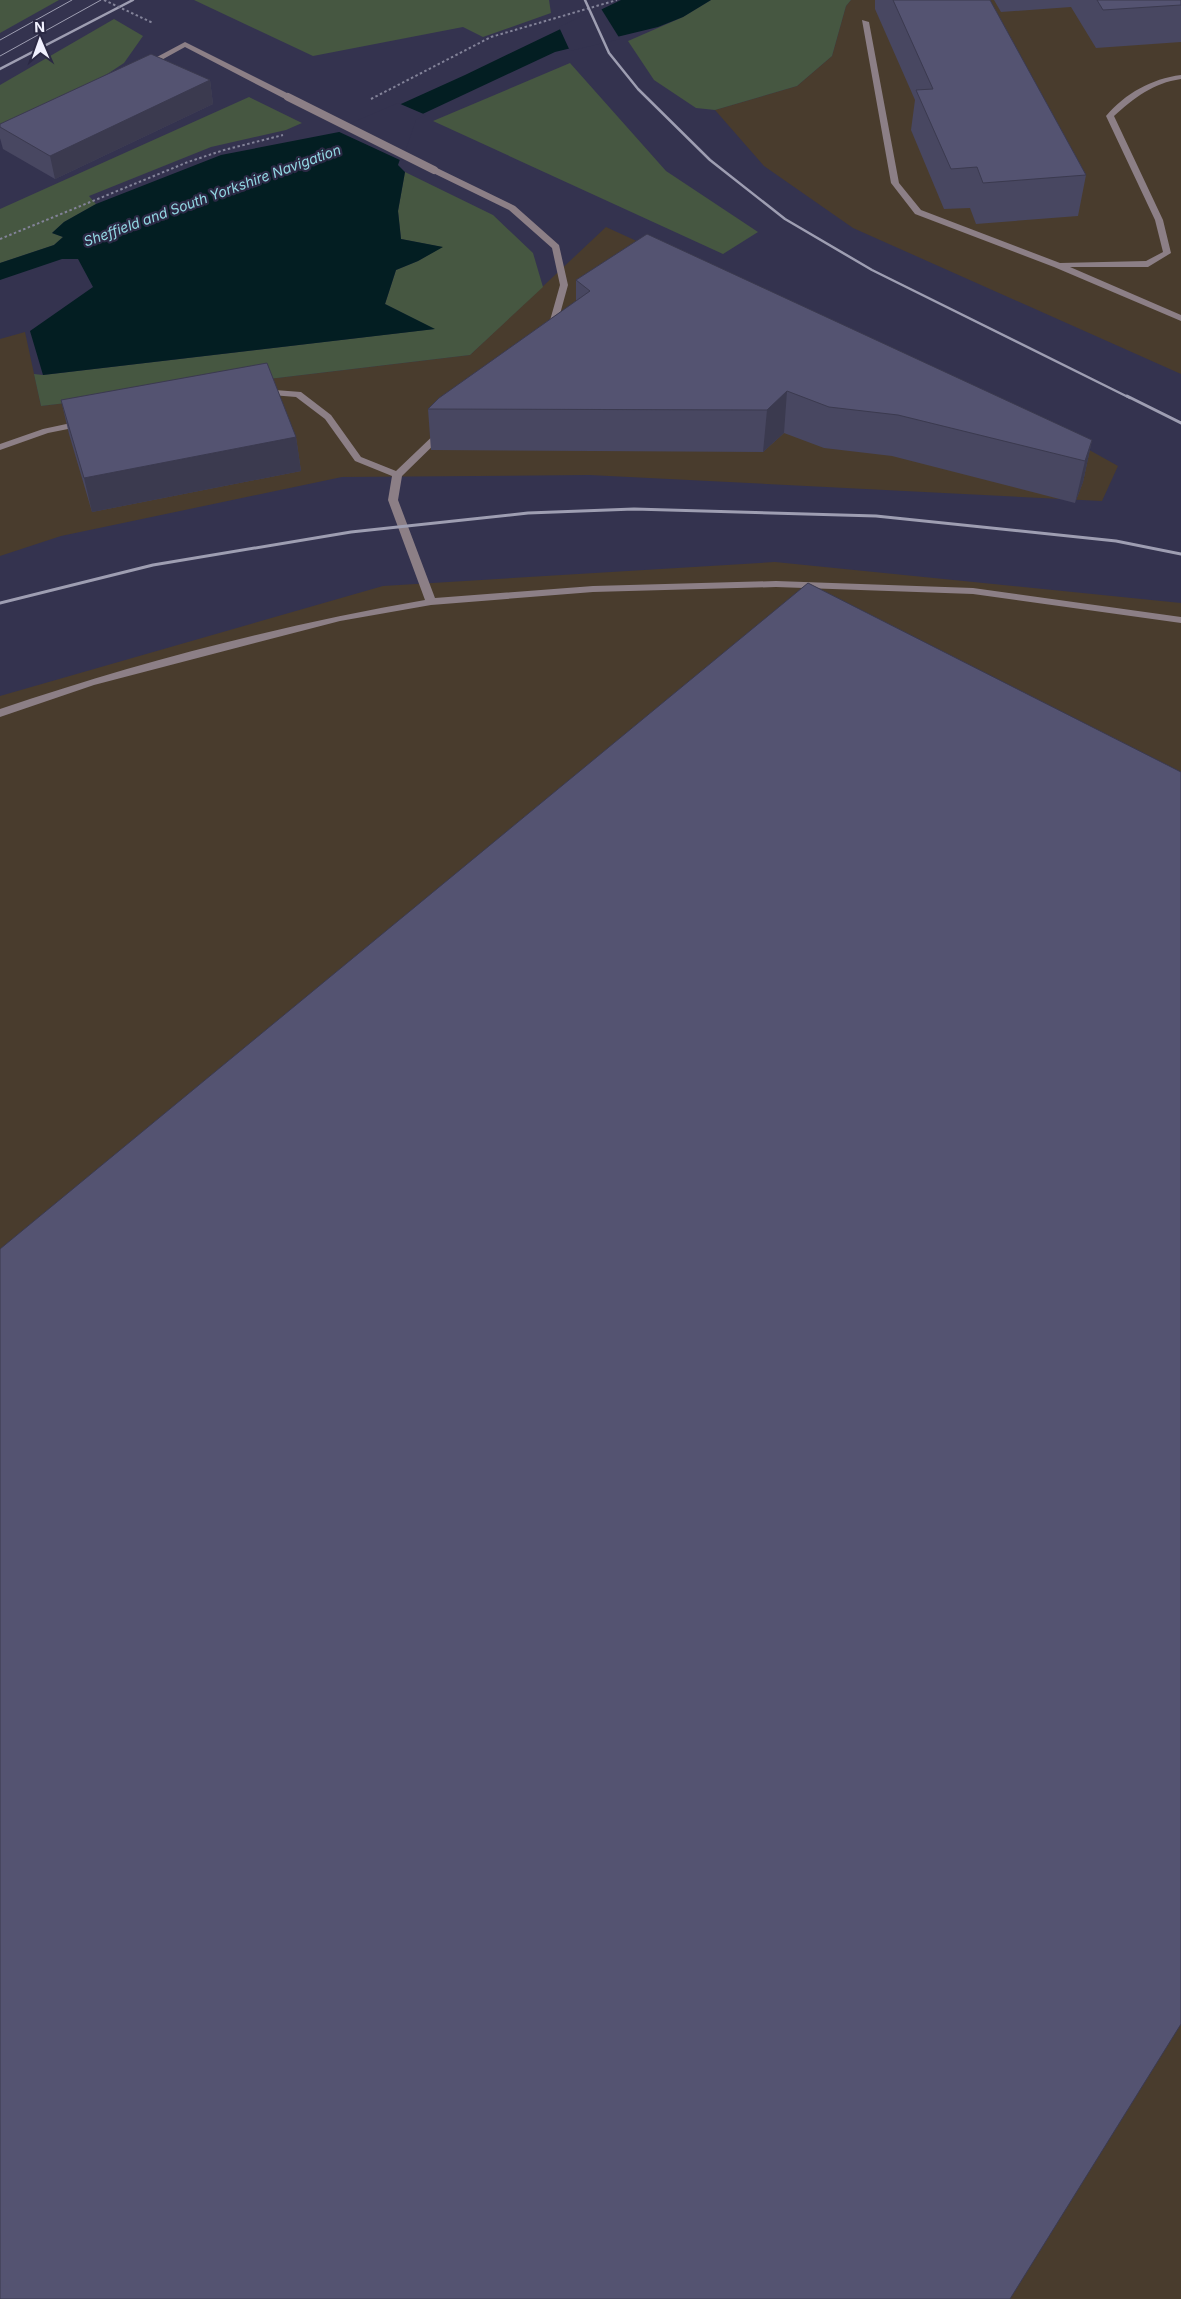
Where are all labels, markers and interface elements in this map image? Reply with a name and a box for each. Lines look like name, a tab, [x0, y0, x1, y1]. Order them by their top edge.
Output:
north arrow	[15, 15, 65, 65]
text: N	[34, 18, 45, 35]
water label: Sheffield and South Yorkshire Navigation	[81, 140, 343, 250]

